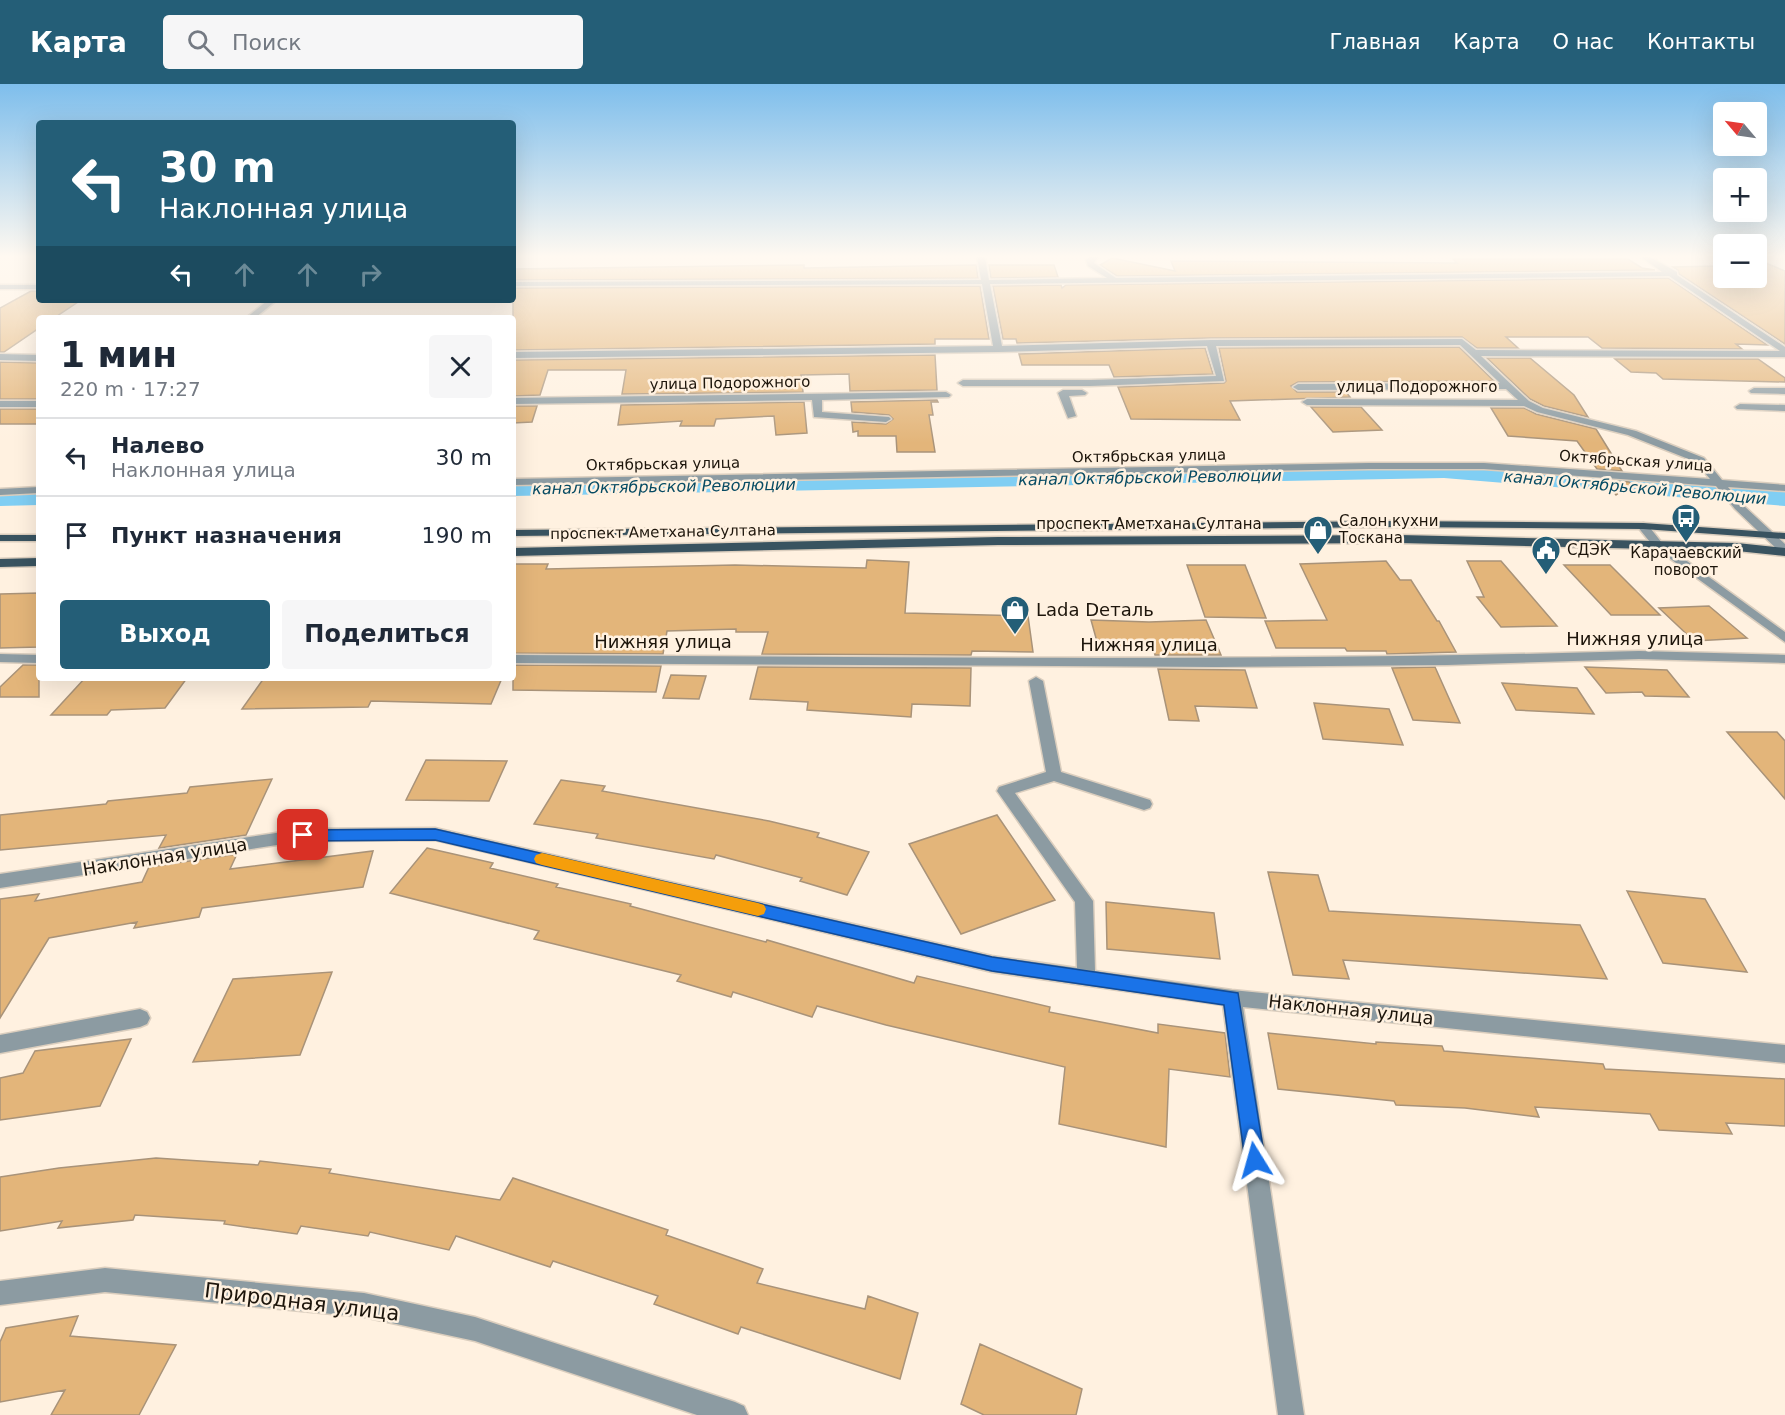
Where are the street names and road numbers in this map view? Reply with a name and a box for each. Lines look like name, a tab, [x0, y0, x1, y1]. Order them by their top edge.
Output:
street label: улица Подорожного	[650, 373, 810, 393]
street label: улица Подорожного	[1337, 378, 1497, 396]
street label: Октябрьская улица	[1072, 446, 1226, 466]
street label: Октябрьская улица	[1558, 447, 1714, 475]
street label: Октябрьская улица	[586, 454, 740, 474]
street label: проспект Аметхана Султана	[1036, 515, 1262, 533]
street label: проспект Аметхана Султана	[550, 521, 776, 543]
street label: Нижняя улица	[1566, 628, 1704, 649]
street label: Нижняя улица	[594, 631, 732, 652]
street label: Нижняя улица	[1080, 634, 1218, 655]
street label: Наклонная улица	[81, 833, 249, 880]
street label: Наклонная улица	[1267, 990, 1435, 1029]
street label: Природная улица	[203, 1278, 401, 1326]

